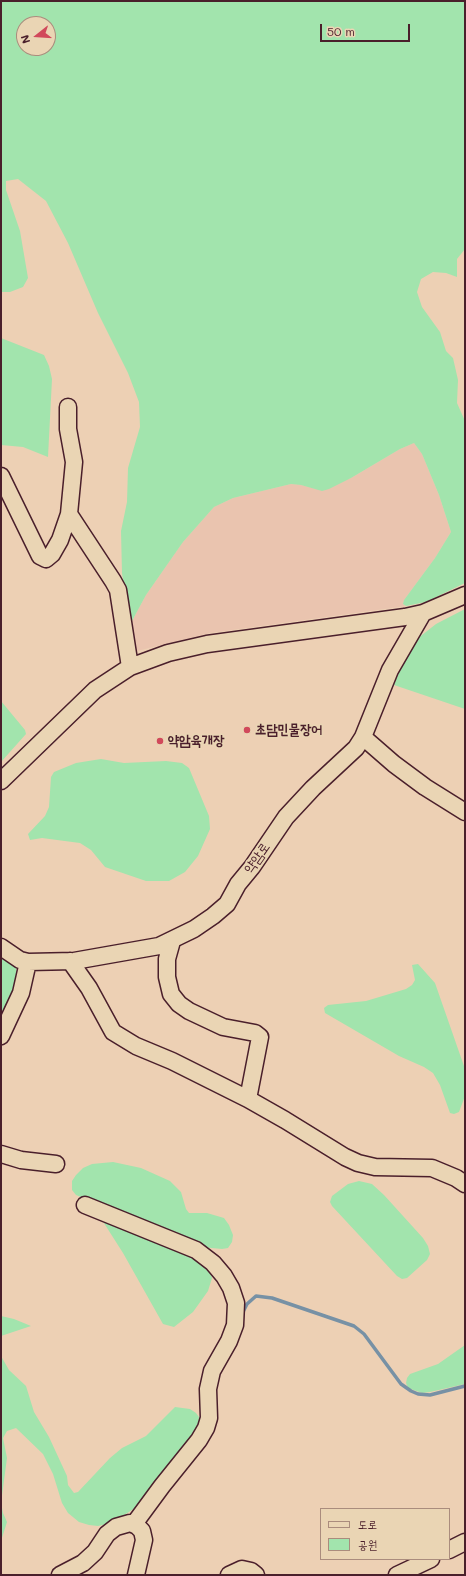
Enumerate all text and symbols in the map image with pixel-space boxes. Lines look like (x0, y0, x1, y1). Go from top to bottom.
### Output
north arrow (16, 16, 56, 56)
scale bar (322, 16, 412, 42)
text: 50 m (327, 23, 355, 39)
text: N (17, 33, 33, 46)
place label: 초담민물장어 (255, 722, 323, 738)
marker: 초담민물장어 (242, 725, 252, 735)
place label: 약암육개장 (168, 733, 224, 749)
marker: 약암육개장 (155, 736, 165, 746)
street label: 약암로 (240, 839, 274, 877)
legend (320, 1508, 450, 1560)
text: 도로 (358, 1516, 377, 1532)
text: 공원 (358, 1536, 377, 1552)

